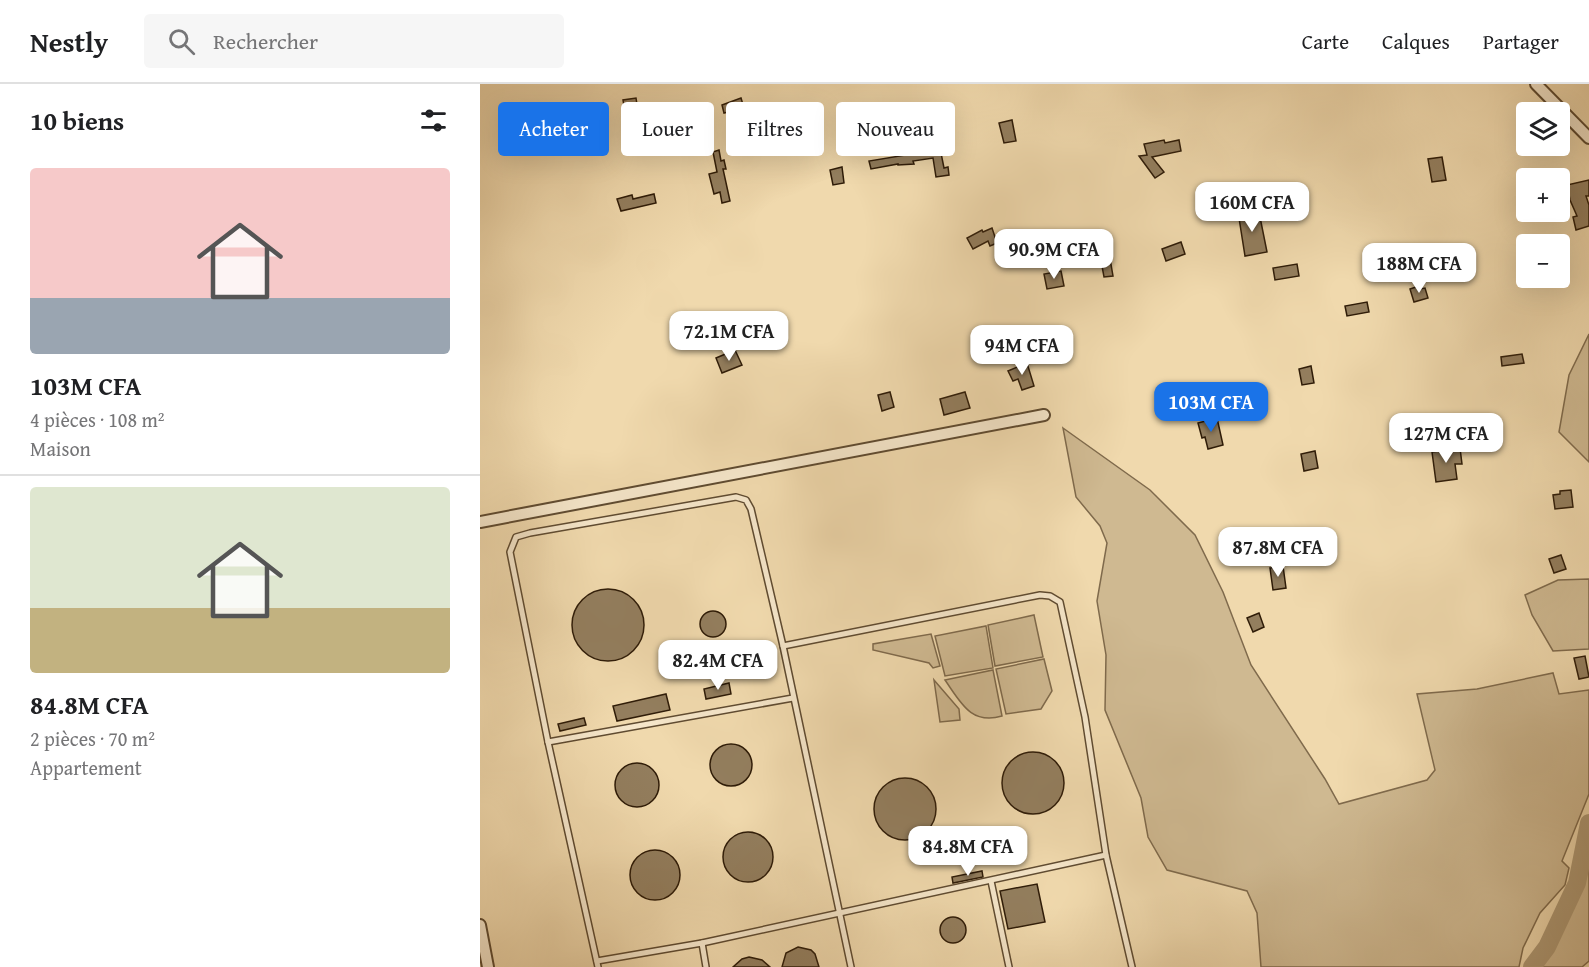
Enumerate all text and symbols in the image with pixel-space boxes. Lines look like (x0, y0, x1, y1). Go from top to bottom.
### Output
search box (144, 14, 564, 68)
text: Nestly (30, 21, 108, 62)
icon: search (165, 25, 198, 58)
text: Rechercher (213, 25, 318, 57)
text: Carte (1302, 26, 1349, 57)
text: Calques (1382, 26, 1450, 57)
text: Partager (1483, 26, 1559, 57)
text: 10 biens (30, 101, 124, 140)
chip: Acheter (498, 102, 609, 156)
chip: Louer (621, 102, 714, 156)
chip: Filtres (726, 102, 824, 156)
chip: Nouveau (836, 102, 955, 156)
map controls (1516, 102, 1570, 288)
button: layers (1516, 102, 1570, 156)
icon: filters (417, 104, 450, 137)
button: + (1516, 168, 1570, 222)
pin: 160M CFA (1190, 182, 1314, 233)
text: 160M CFA (1209, 187, 1295, 216)
icon: home (186, 207, 294, 315)
pin: 90.9M CFA (985, 229, 1123, 280)
text: 90.9M CFA (1008, 234, 1100, 263)
button: − (1516, 234, 1570, 288)
pin: 188M CFA (1357, 243, 1481, 294)
text: 188M CFA (1376, 248, 1462, 277)
pin: 72.1M CFA (660, 311, 798, 362)
text: 72.1M CFA (683, 316, 775, 345)
pin: 94M CFA (967, 325, 1077, 376)
text: 94M CFA (984, 330, 1060, 359)
text: 103M CFA (30, 366, 141, 405)
pin: 103M CFA (1149, 382, 1273, 433)
text: 103M CFA (1168, 387, 1254, 416)
text: 4 pièces · 108 m² (30, 405, 165, 434)
pin: 127M CFA (1384, 413, 1508, 464)
text: 127M CFA (1403, 418, 1489, 447)
text: Maison (30, 434, 91, 463)
icon: home (186, 526, 294, 634)
pin: 87.8M CFA (1209, 527, 1347, 578)
text: 87.8M CFA (1232, 532, 1324, 561)
pin: 82.4M CFA (649, 640, 787, 691)
text: 82.4M CFA (672, 645, 764, 674)
text: 84.8M CFA (30, 685, 149, 724)
text: 2 pièces · 70 m² (30, 724, 155, 753)
text: Appartement (30, 753, 142, 782)
pin: 84.8M CFA (899, 826, 1037, 877)
text: 84.8M CFA (922, 831, 1014, 860)

